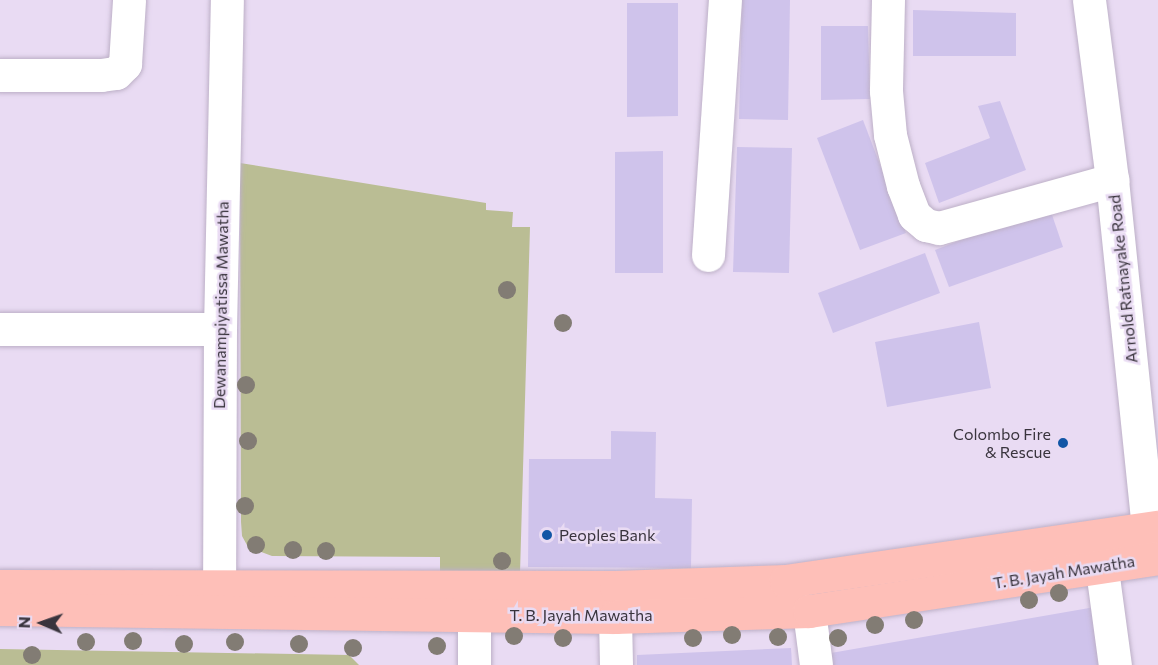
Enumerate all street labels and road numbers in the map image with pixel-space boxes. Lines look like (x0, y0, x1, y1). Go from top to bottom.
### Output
street label: Arnold Ratnayake Road (1105, 194, 1141, 364)
street label: Dewanampiyatissa Mawatha (210, 201, 232, 409)
street label: T. B. Jayah Mawatha (992, 551, 1136, 593)
street label: T. B. Jayah Mawatha (509, 605, 653, 625)

